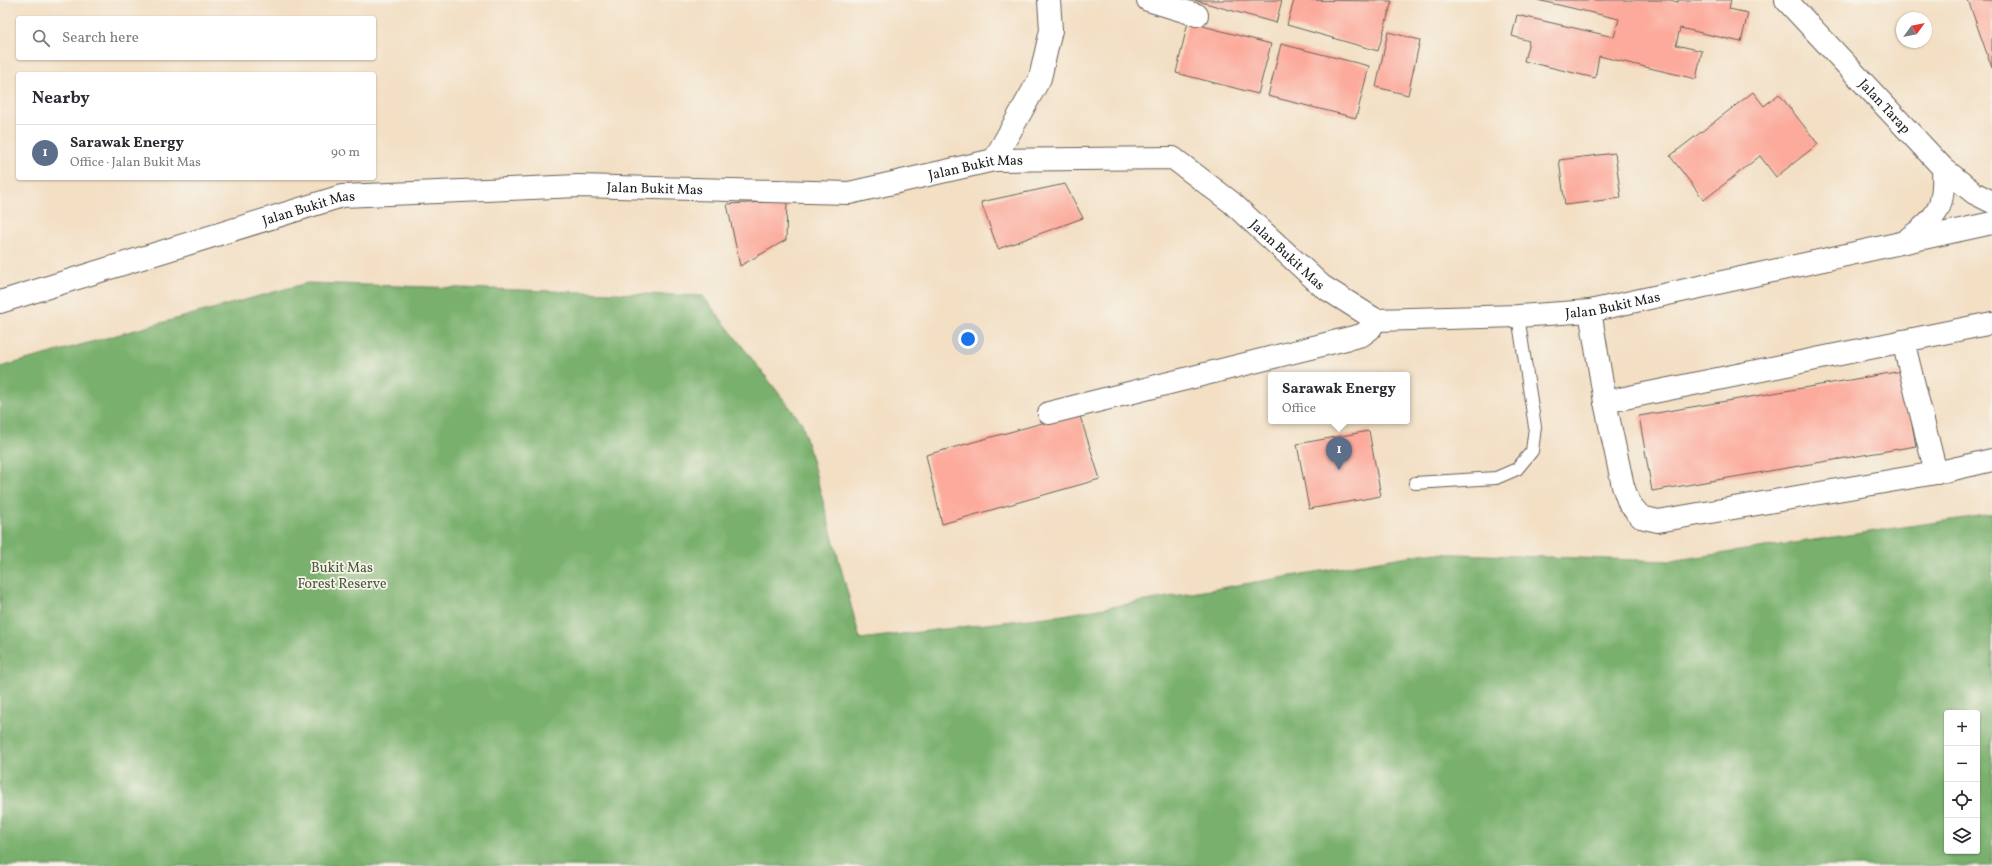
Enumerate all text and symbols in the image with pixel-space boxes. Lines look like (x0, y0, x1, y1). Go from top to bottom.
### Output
north arrow (1896, 12, 1932, 48)
search box (16, 16, 376, 60)
icon: search (30, 27, 52, 49)
text: Search here (62, 28, 139, 49)
street label: Jalan Tarap (1853, 75, 1914, 139)
text: Nearby (32, 87, 90, 110)
text: Sarawak Energy (70, 133, 184, 154)
text: 1 (42, 144, 48, 162)
text: 90 m (331, 144, 360, 162)
street label: Jalan Bukit Mas (927, 152, 1023, 186)
text: Office · Jalan Bukit Mas (70, 154, 201, 172)
street label: Jalan Bukit Mas (606, 179, 703, 200)
street label: Jalan Bukit Mas (260, 187, 356, 231)
street label: Jalan Bukit Mas (1245, 216, 1328, 295)
street label: Jalan Bukit Mas (1565, 288, 1662, 324)
your location (958, 329, 978, 349)
popup (1268, 372, 1410, 424)
text: Sarawak Energy (1282, 379, 1396, 400)
text: Office (1282, 400, 1316, 418)
pin: 1 (1326, 437, 1352, 470)
park label: Bukit Mas Forest Reserve (297, 559, 387, 594)
map controls (1944, 710, 1980, 854)
button: + (1944, 710, 1980, 746)
button: − (1944, 746, 1980, 782)
button: locate (1944, 782, 1980, 818)
button: layers (1944, 818, 1980, 854)

